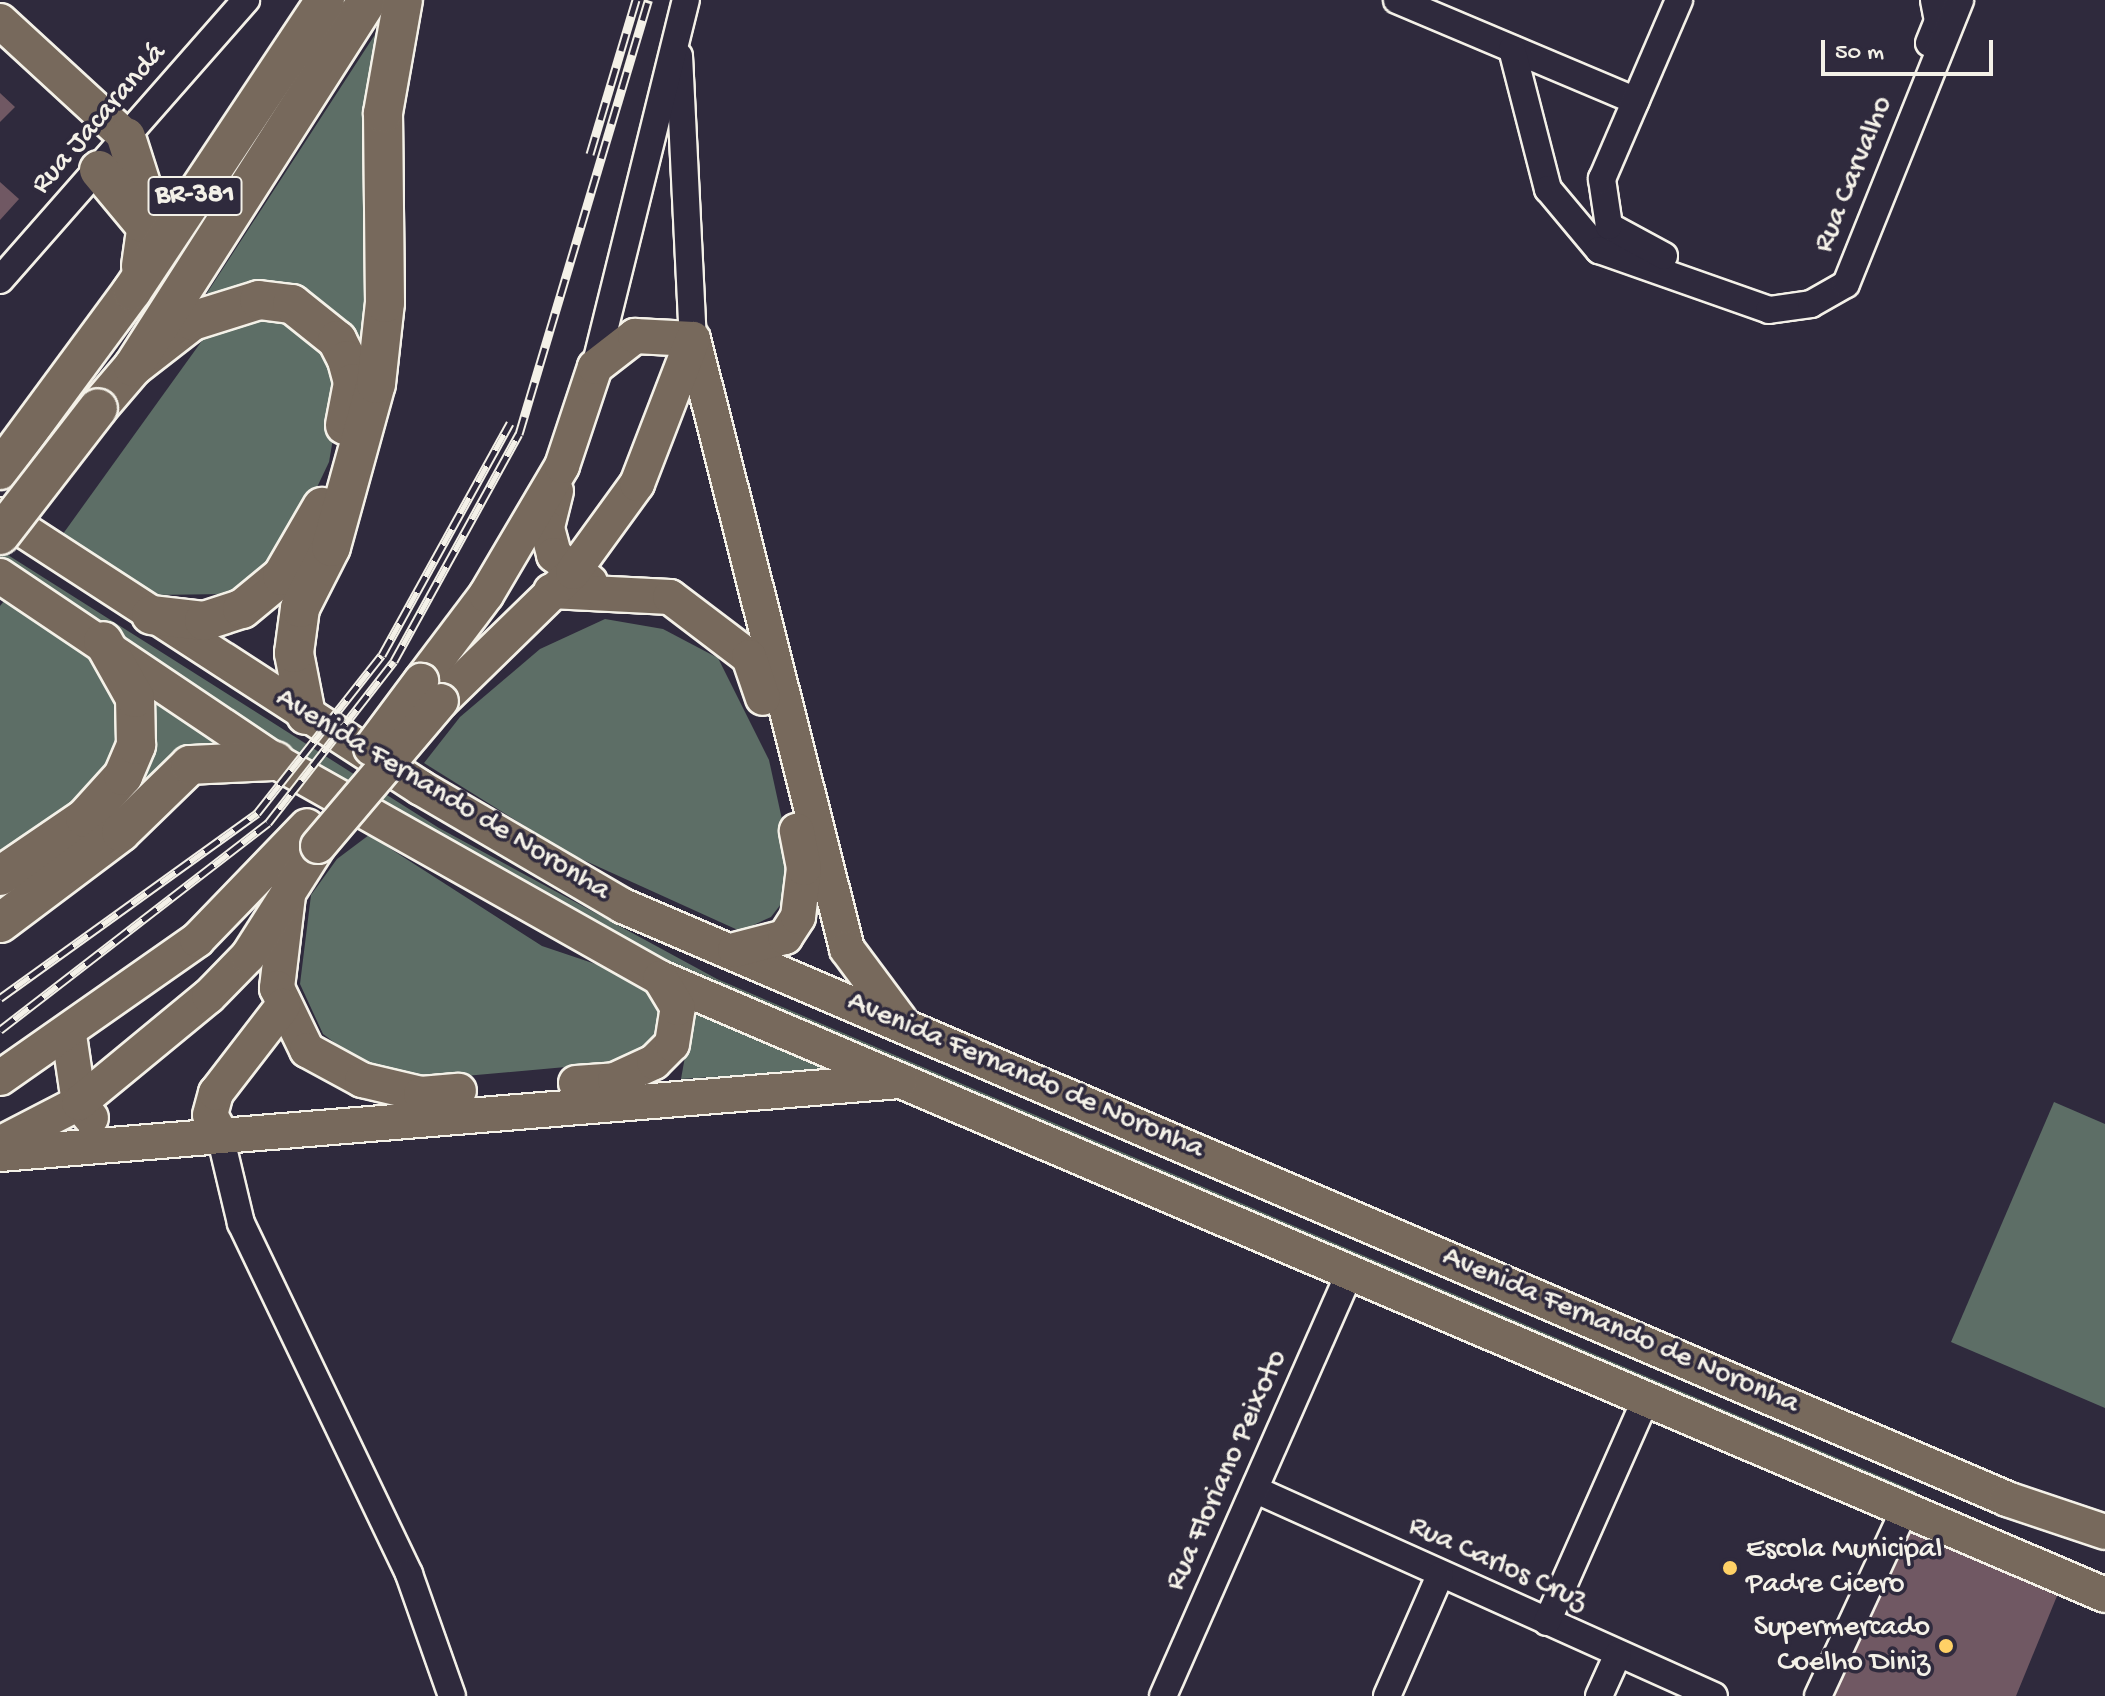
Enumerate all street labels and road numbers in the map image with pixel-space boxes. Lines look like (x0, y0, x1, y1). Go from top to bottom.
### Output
street label: Rua Jacarandá (25, 37, 175, 203)
street label: Rua Carvalho (1807, 92, 1903, 258)
road number: BR-381 (147, 172, 243, 220)
street label: Avenida Fernando de Noronha (268, 682, 616, 910)
street label: Avenida Fernando de Noronha (841, 985, 1209, 1169)
street label: Avenida Fernando de Noronha (1436, 1240, 1804, 1424)
street label: Rua Floriano Peixoto (1159, 1345, 1297, 1597)
street label: Rua Carlos Cruz (1402, 1510, 1592, 1620)

